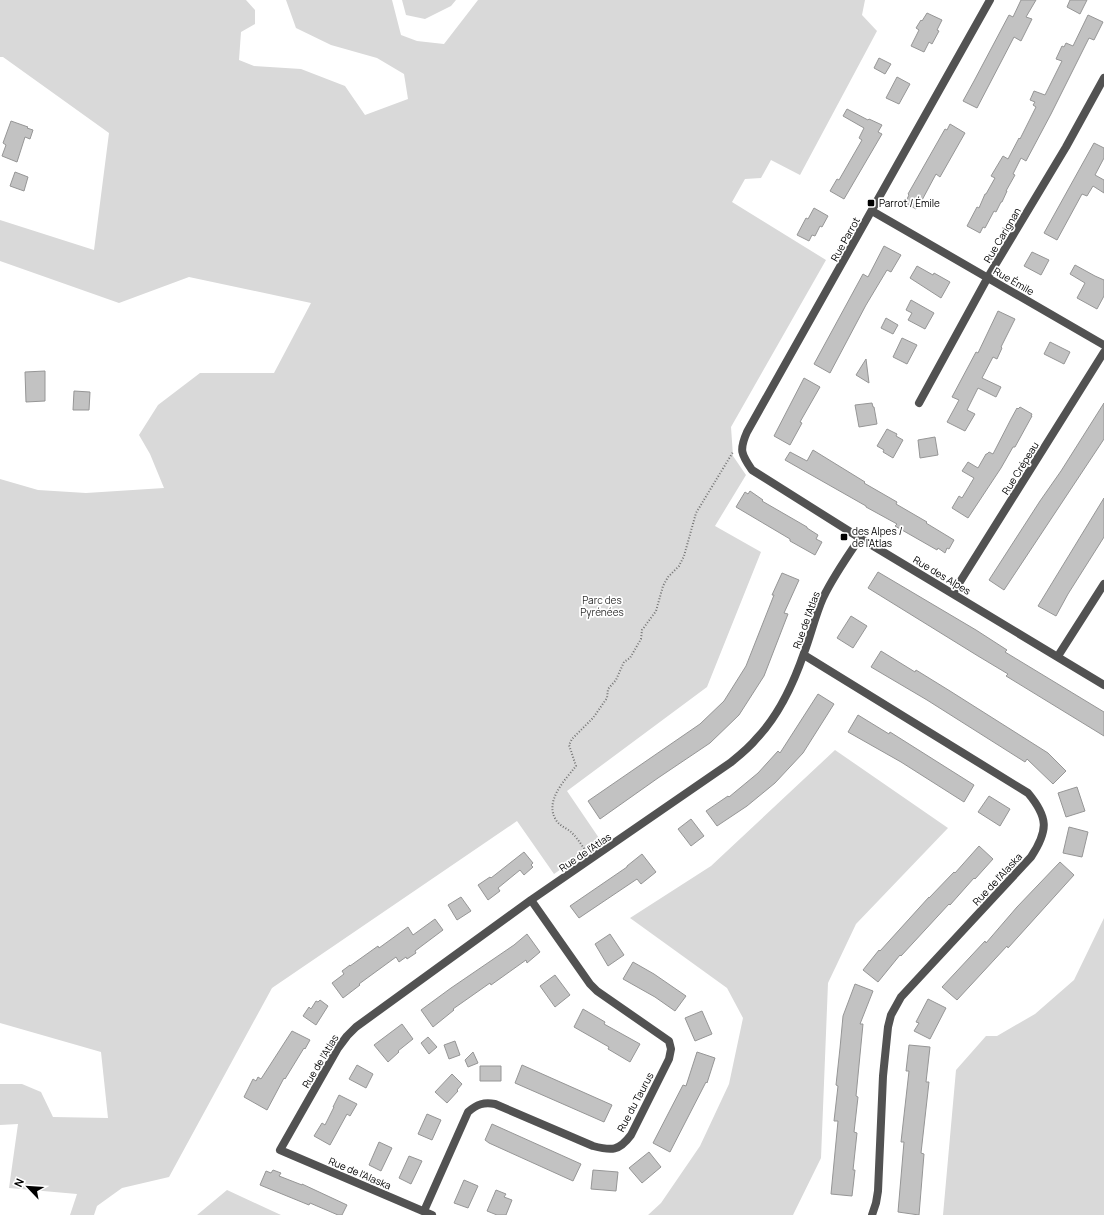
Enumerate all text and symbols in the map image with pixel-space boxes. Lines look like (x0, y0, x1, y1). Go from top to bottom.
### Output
place label: Parrot / Émile (879, 196, 940, 210)
marker: Parrot / Émile (866, 198, 876, 208)
street label: Rue Carignan (980, 205, 1024, 265)
street label: Rue Parrot (827, 214, 863, 264)
street label: Rue Émile (991, 264, 1037, 298)
street label: Rue Crépeau (998, 439, 1042, 497)
place label: des Alpes / de l'Atlas (852, 524, 903, 550)
marker: des Alpes / de l'Atlas (839, 532, 849, 542)
street label: Rue des Alpes (911, 552, 973, 598)
street label: Rue de l'Atlas (789, 589, 823, 651)
park label: Parc des Pyrénées (580, 593, 624, 619)
street label: Rue de l'Atlas (556, 829, 614, 875)
street label: Rue de l'Alaska (969, 850, 1025, 908)
street label: Rue de l'Atlas (299, 1032, 341, 1090)
street label: Rue du Taurus (613, 1070, 657, 1134)
street label: Rue de l'Alaska (327, 1154, 393, 1192)
north arrow (8, 1167, 48, 1207)
text: N (10, 1176, 27, 1189)

